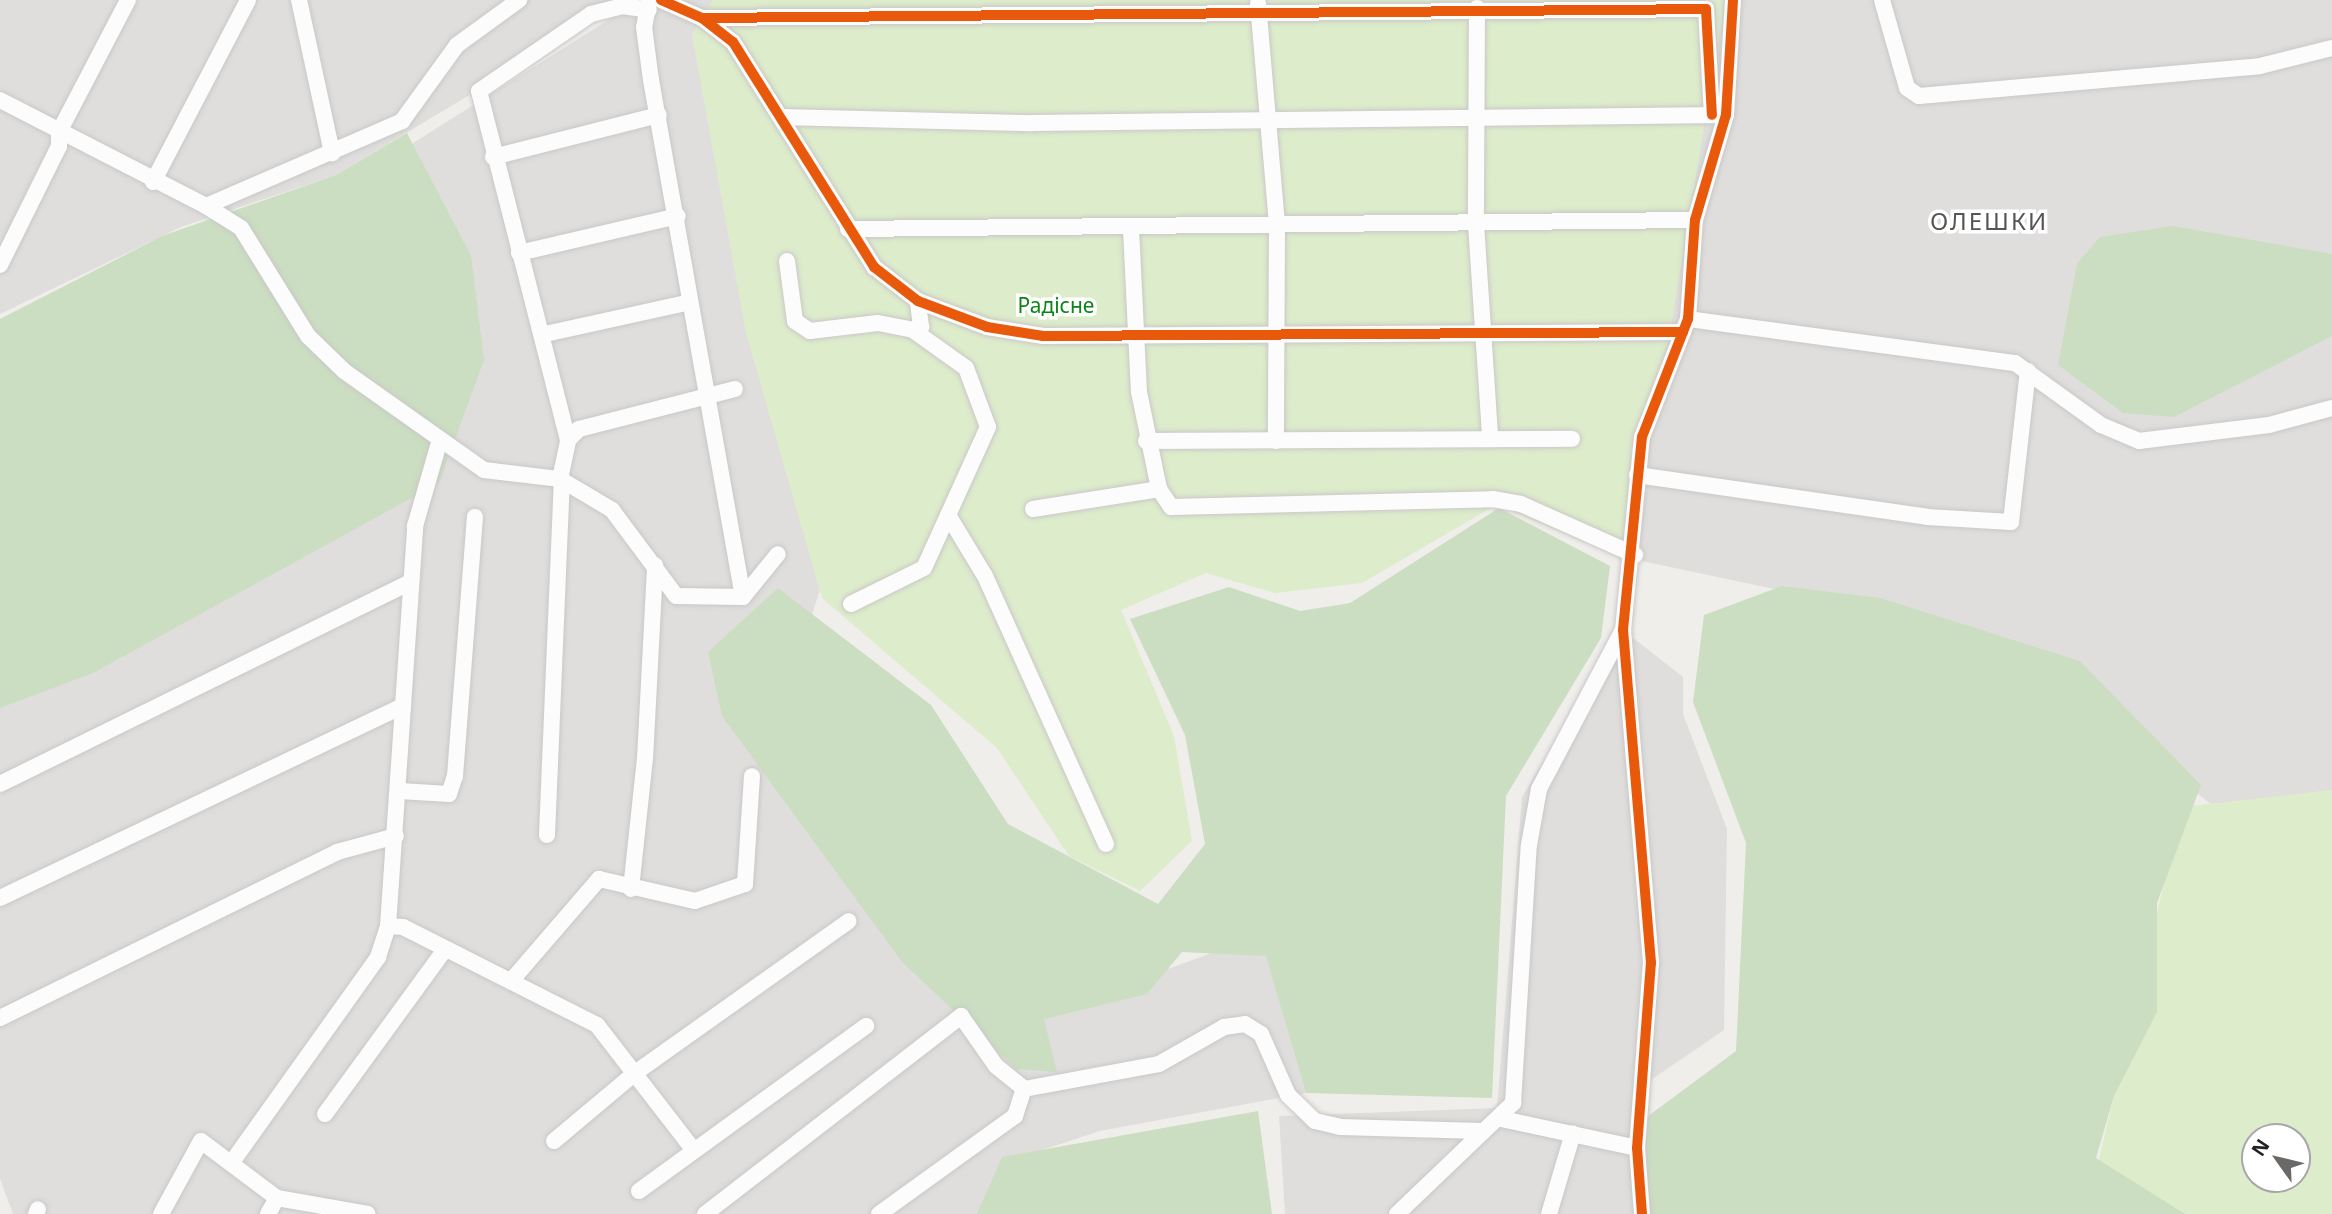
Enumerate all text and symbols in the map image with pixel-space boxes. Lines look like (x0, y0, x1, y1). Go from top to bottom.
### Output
district label: ОЛЕШКИ (1931, 207, 2047, 235)
park label: Радісне (1018, 292, 1094, 318)
north arrow (2241, 1123, 2311, 1193)
text: N (2245, 1134, 2275, 1161)

